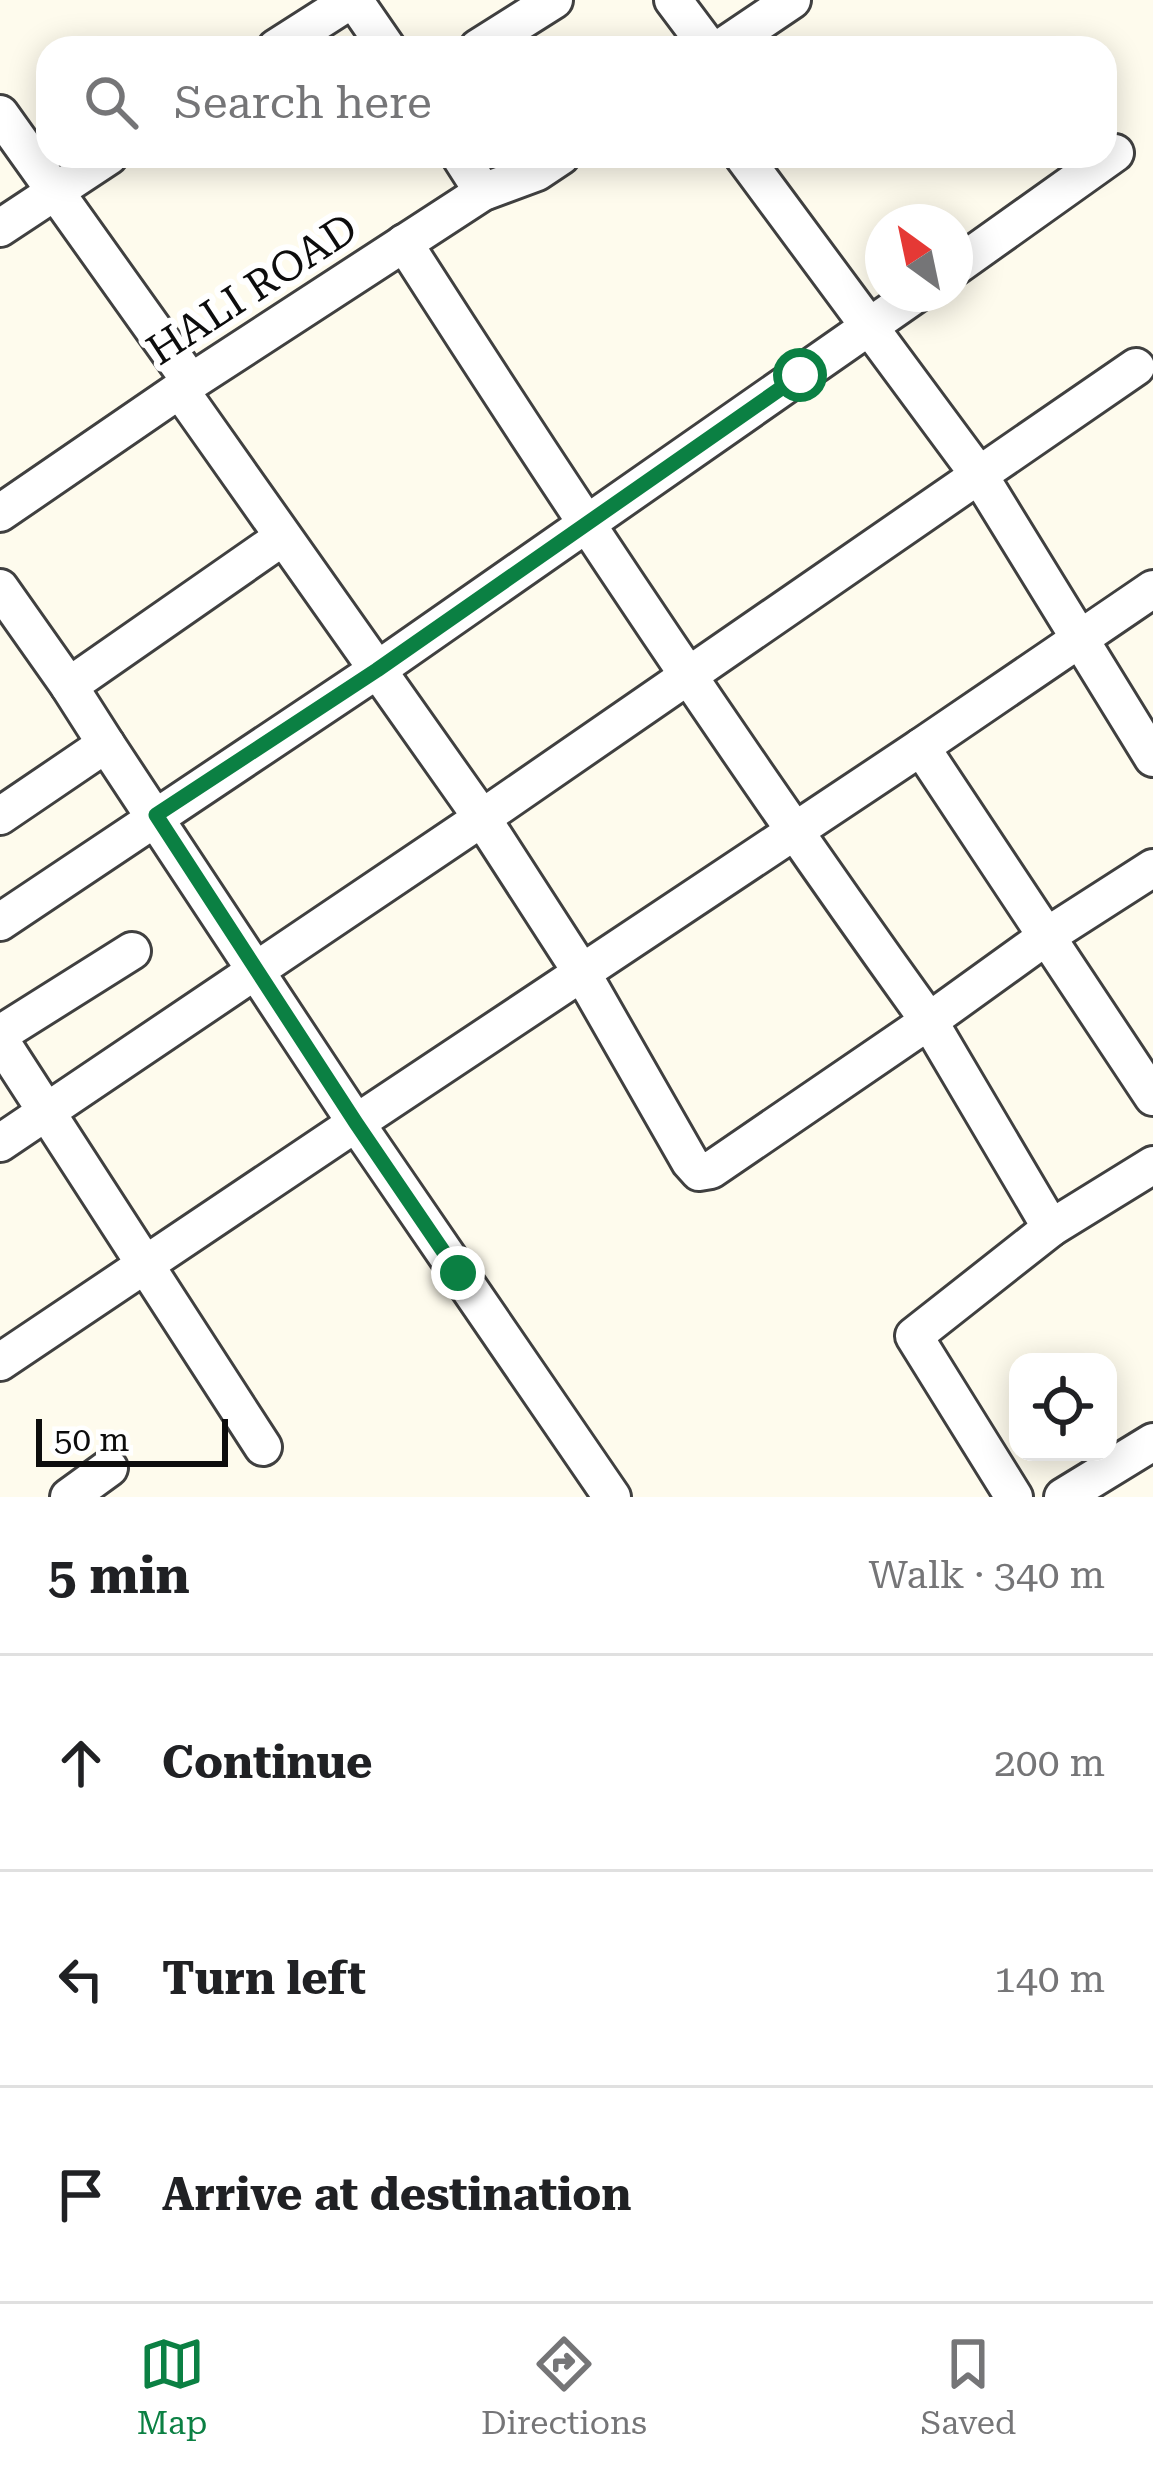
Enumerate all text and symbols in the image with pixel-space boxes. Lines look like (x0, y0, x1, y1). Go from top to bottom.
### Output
search box (36, 36, 1117, 168)
icon: search (78, 69, 144, 135)
text: Search here (174, 76, 432, 129)
street label: HALI ROAD (138, 203, 366, 375)
north arrow (865, 204, 973, 312)
route start (773, 348, 827, 402)
route end (431, 1246, 485, 1300)
map controls (1009, 1353, 1117, 1461)
button: locate (1009, 1353, 1117, 1461)
scale bar (36, 1413, 228, 1466)
text: 50 m (54, 1420, 129, 1459)
text: 5 min (48, 1546, 190, 1605)
text: Walk · 340 m (869, 1552, 1105, 1598)
icon: ahead (48, 1730, 114, 1796)
text: Continue (162, 1736, 373, 1789)
text: 200 m (994, 1740, 1105, 1786)
icon: left (48, 1946, 114, 2012)
text: Turn left (162, 1952, 366, 2005)
text: 140 m (994, 1956, 1105, 2002)
icon: arrive (48, 2162, 114, 2228)
text: Arrive at destination (162, 2168, 631, 2221)
tab: Map (137, 2331, 207, 2442)
tab: Directions (481, 2331, 647, 2442)
tab: Saved (921, 2331, 1016, 2442)

